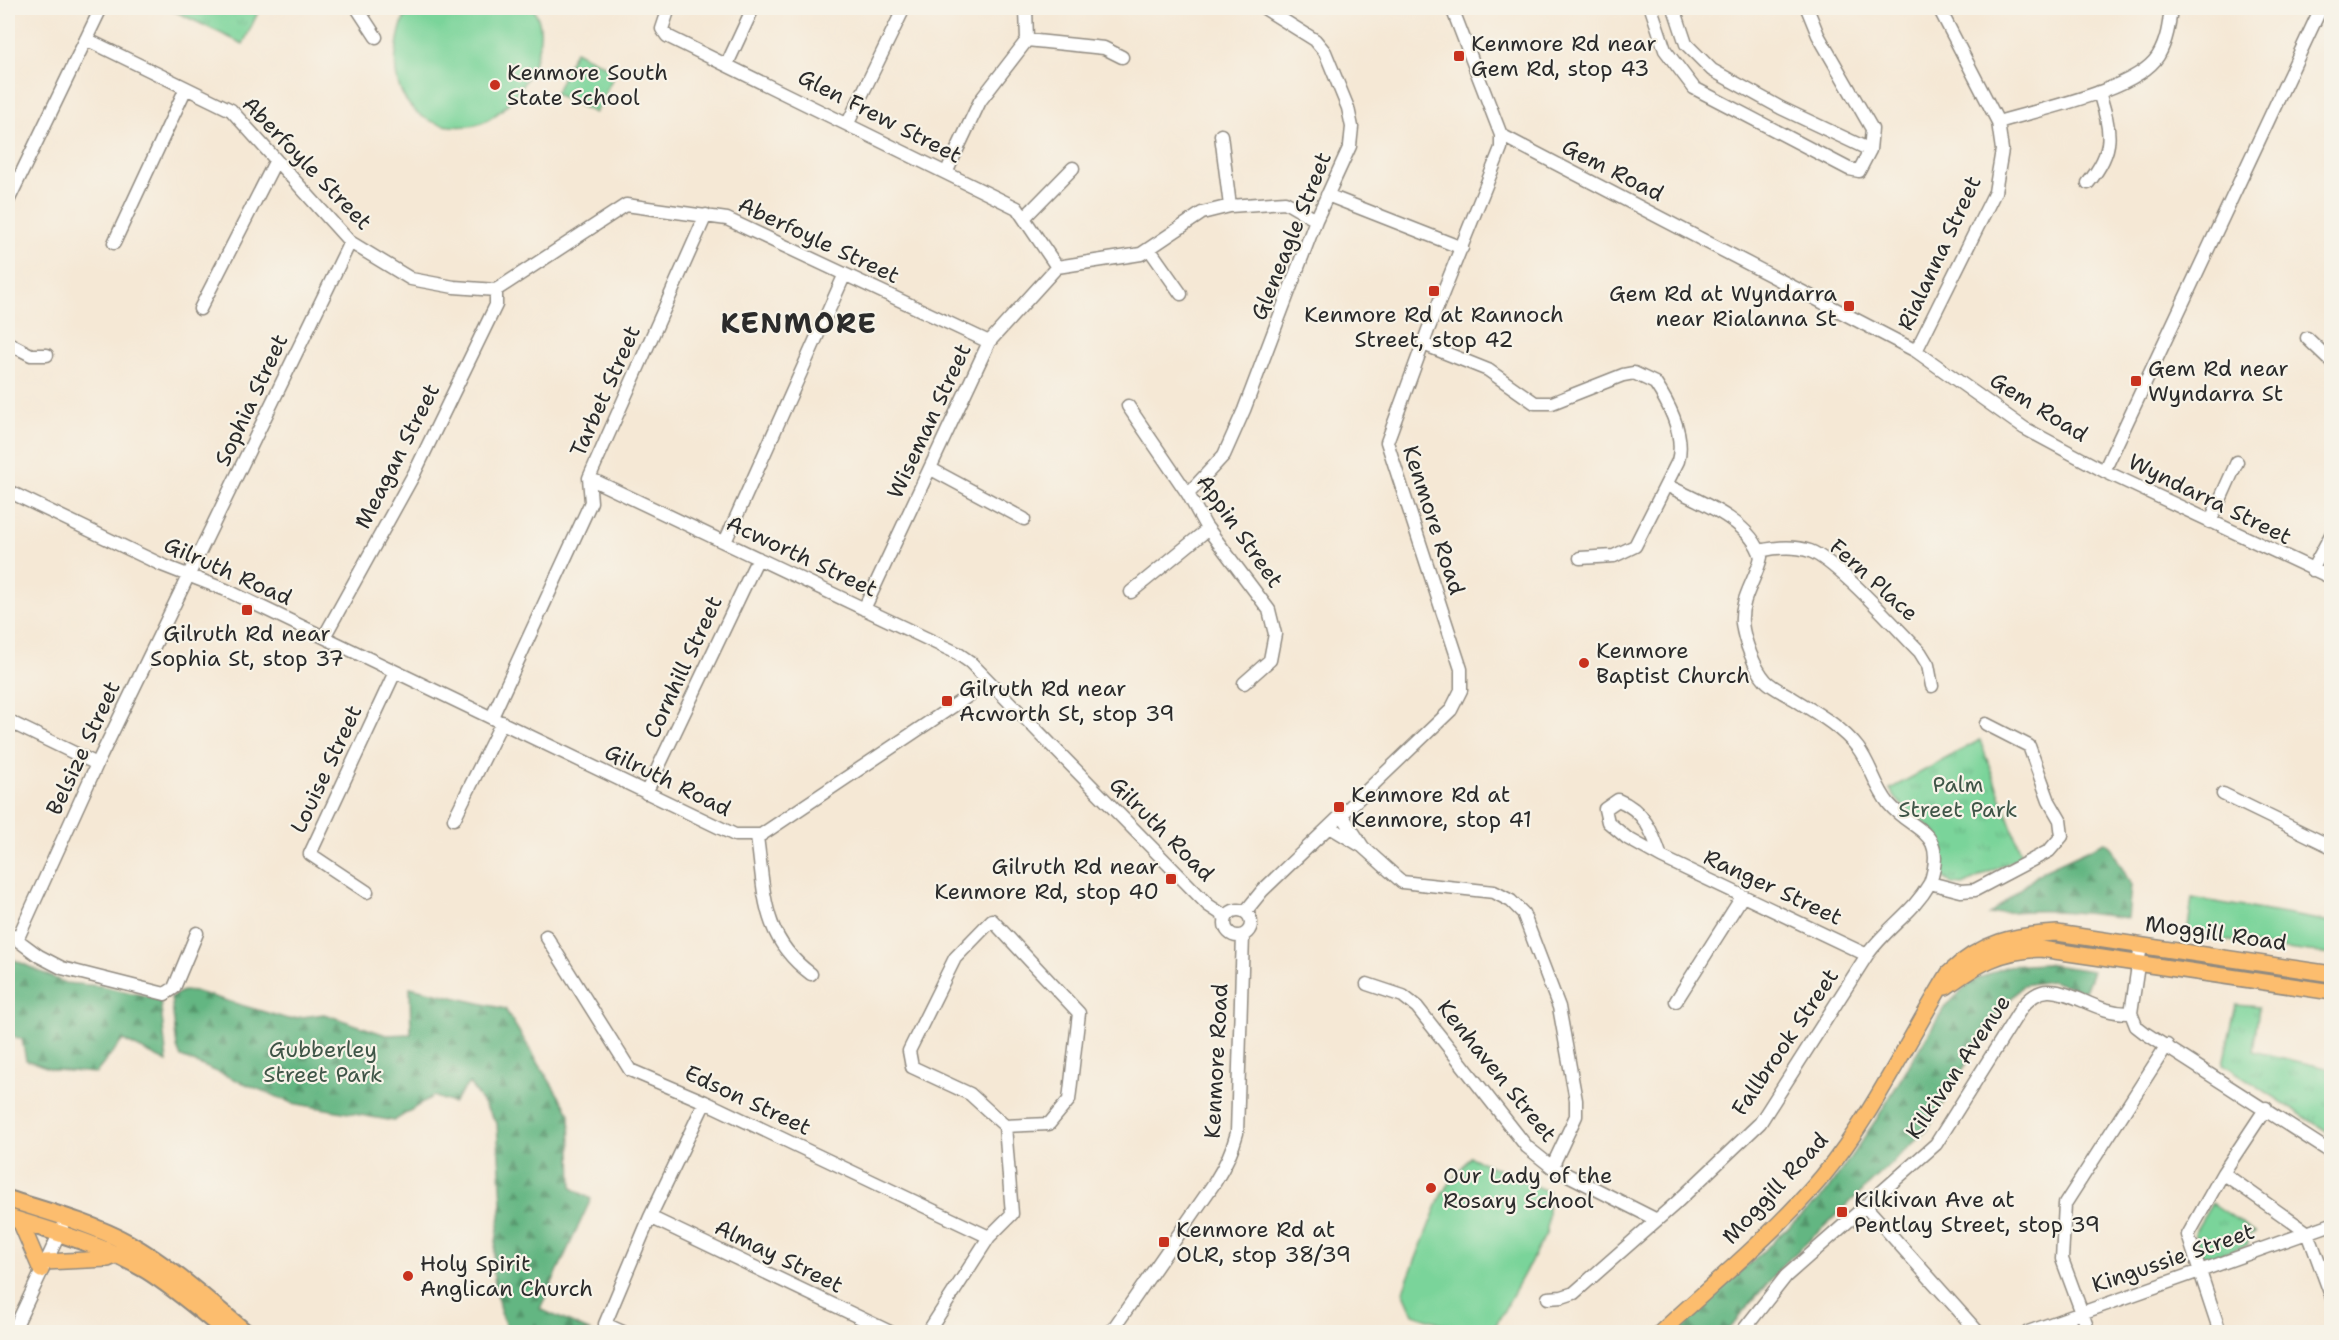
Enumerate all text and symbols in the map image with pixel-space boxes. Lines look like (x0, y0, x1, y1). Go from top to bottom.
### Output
place label: Kenmore Rd near Gem Rd, stop 43 (1471, 29, 1657, 83)
marker: Kenmore Rd near Gem Rd, stop 43 (1452, 49, 1466, 63)
place label: Kenmore South State School (507, 58, 668, 112)
street label: Glen Frew Street (793, 62, 967, 170)
marker: Kenmore South State School (488, 78, 502, 92)
street label: Aberfoyle Street (236, 90, 378, 236)
street label: Gem Road (1557, 132, 1669, 208)
street label: Gleneagle Street (1244, 148, 1338, 324)
street label: Rialanna Street (1890, 171, 1988, 335)
street label: Aberfoyle Street (734, 190, 904, 290)
place label: Gem Rd at Wyndarra near Rialanna St (1609, 279, 1837, 333)
marker: Kenmore Rd at Rannoch Street, stop 42 (1427, 284, 1441, 298)
marker: Gem Rd at Wyndarra near Rialanna St (1842, 299, 1856, 313)
place label: Kenmore Rd at Rannoch Street, stop 42 (1304, 300, 1564, 354)
district label: KENMORE (721, 304, 877, 342)
street label: Tarbet Street (563, 321, 647, 461)
street label: Sophia Street (208, 329, 294, 471)
street label: Wiseman Street (880, 339, 978, 503)
place label: Gem Rd near Wyndarra St (2148, 354, 2289, 408)
street label: Gem Road (1984, 365, 2094, 449)
marker: Gem Rd near Wyndarra St (2129, 374, 2143, 388)
street label: Meagan Street (348, 378, 446, 534)
street label: Kenmore Road (1396, 442, 1472, 598)
street label: Wyndarra Street (2123, 447, 2297, 551)
street label: Appin Street (1190, 469, 1290, 593)
street label: Acworth Street (722, 508, 882, 604)
street label: Gilruth Road (159, 530, 297, 612)
street label: Fern Place (1823, 532, 1925, 628)
street label: Cornhill Street (637, 591, 729, 743)
marker: Gilruth Rd near Sophia St, stop 37 (240, 603, 254, 617)
place label: Gilruth Rd near Sophia St, stop 37 (150, 619, 344, 673)
place label: Kenmore Baptist Church (1596, 636, 1750, 690)
marker: Kenmore Baptist Church (1577, 656, 1591, 670)
place label: Gilruth Rd near Acworth St, stop 39 (959, 674, 1175, 728)
street label: Belsize Street (39, 676, 127, 820)
marker: Gilruth Rd near Acworth St, stop 39 (940, 694, 954, 708)
street label: Louise Street (284, 700, 368, 838)
street label: Gilruth Road (600, 737, 736, 823)
street label: Gilruth Road (1103, 770, 1221, 888)
park label: Palm Street Park (1898, 770, 2018, 824)
place label: Kenmore Rd at Kenmore, stop 41 (1351, 780, 1532, 834)
marker: Kenmore Rd at Kenmore, stop 41 (1332, 800, 1346, 814)
street label: Ranger Street (1699, 842, 1847, 932)
place label: Gilruth Rd near Kenmore Rd, stop 40 (934, 852, 1159, 906)
marker: Gilruth Rd near Kenmore Rd, stop 40 (1164, 872, 1178, 886)
street label: Moggill Road (2143, 909, 2289, 957)
street label: Fallbrook Street (1725, 963, 1845, 1121)
street label: Kenmore Road (1197, 983, 1235, 1139)
street label: Kilkivan Avenue (1899, 989, 2017, 1145)
street label: Kenhaven Street (1431, 994, 1563, 1148)
park label: Gubberley Street Park (263, 1035, 383, 1089)
street label: Edson Street (680, 1058, 816, 1142)
street label: Moggill Road (1716, 1126, 1834, 1250)
place label: Our Lady of the Rosary School (1443, 1161, 1612, 1215)
marker: Our Lady of the Rosary School (1424, 1181, 1438, 1195)
place label: Kilkivan Ave at Pentlay Street, stop 39 (1854, 1185, 2100, 1239)
marker: Kilkivan Ave at Pentlay Street, stop 39 (1835, 1205, 1849, 1219)
street label: Almay Street (710, 1212, 848, 1300)
place label: Kenmore Rd at OLR, stop 38/39 (1176, 1215, 1351, 1269)
street label: Kingussie Street (2088, 1217, 2258, 1299)
marker: Kenmore Rd at OLR, stop 38/39 (1157, 1235, 1171, 1249)
place label: Holy Spirit Anglican Church (420, 1249, 593, 1303)
marker: Holy Spirit Anglican Church (401, 1269, 415, 1283)

